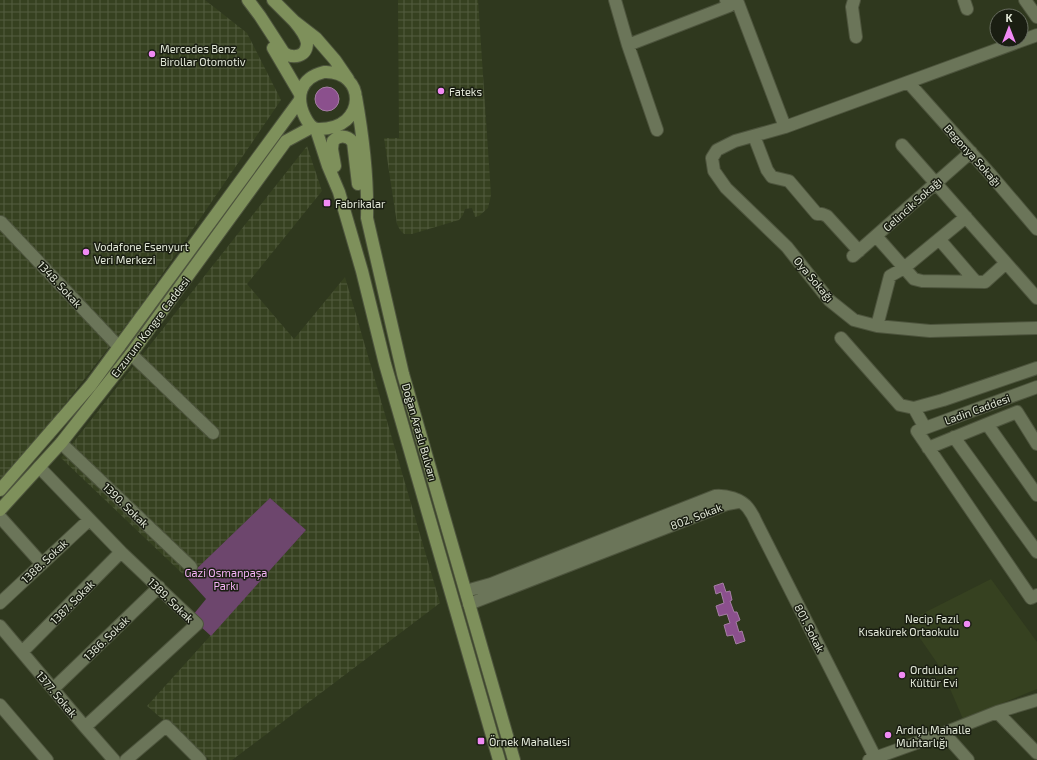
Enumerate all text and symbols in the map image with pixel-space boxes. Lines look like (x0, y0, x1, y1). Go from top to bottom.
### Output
north arrow (989, 8, 1029, 48)
text: K (1006, 11, 1013, 24)
place label: Mercedes Benz Birollar Otomotiv (160, 42, 246, 68)
marker: Mercedes Benz Birollar Otomotiv (147, 49, 157, 59)
place label: Fateks (449, 85, 482, 98)
marker: Fateks (436, 86, 446, 96)
street label: Begonya Sokağı (942, 121, 1004, 189)
street label: Gelincik Sokağı (880, 174, 944, 234)
place label: Fabrikalar (335, 197, 386, 210)
marker: Fabrikalar (322, 198, 332, 208)
place label: Vodafone Esenyurt Veri Merkezi (94, 240, 189, 266)
marker: Vodafone Esenyurt Veri Merkezi (81, 247, 91, 257)
street label: Oya Sokağı (791, 254, 837, 304)
street label: 1348. Sokak (35, 258, 85, 310)
street label: Erzurum Kongre Caddesi (108, 274, 192, 380)
street label: Doğan Araslı Bulvarı (400, 382, 440, 482)
street label: Ladin Caddesi (942, 391, 1012, 427)
street label: 1390. Sokak (101, 480, 152, 530)
street label: 802. Sokak (668, 500, 724, 532)
street label: 1388. Sokak (18, 536, 70, 586)
park label: Gazi Osmanpaşa Parkı (185, 566, 267, 592)
street label: 1389. Sokak (146, 575, 197, 625)
street label: 1387. Sokak (47, 577, 97, 627)
street label: 801. Sokak (792, 602, 828, 655)
place label: Necip Fazıl Kısakürek Ortaokulu (859, 612, 960, 638)
street label: 1386. Sokak (81, 613, 132, 663)
marker: Necip Fazıl Kısakürek Ortaokulu (962, 619, 972, 629)
place label: Ordulular Kültür Evi (910, 663, 958, 689)
street label: 1377. Sokak (34, 668, 80, 720)
marker: Ordulular Kültür Evi (897, 670, 907, 680)
place label: Ardıçlı Mahalle Muhtarlığı (896, 723, 971, 749)
marker: Ardıçlı Mahalle Muhtarlığı (883, 730, 893, 740)
place label: Örnek Mahallesi (489, 734, 570, 748)
marker: Örnek Mahallesi (476, 736, 486, 746)

